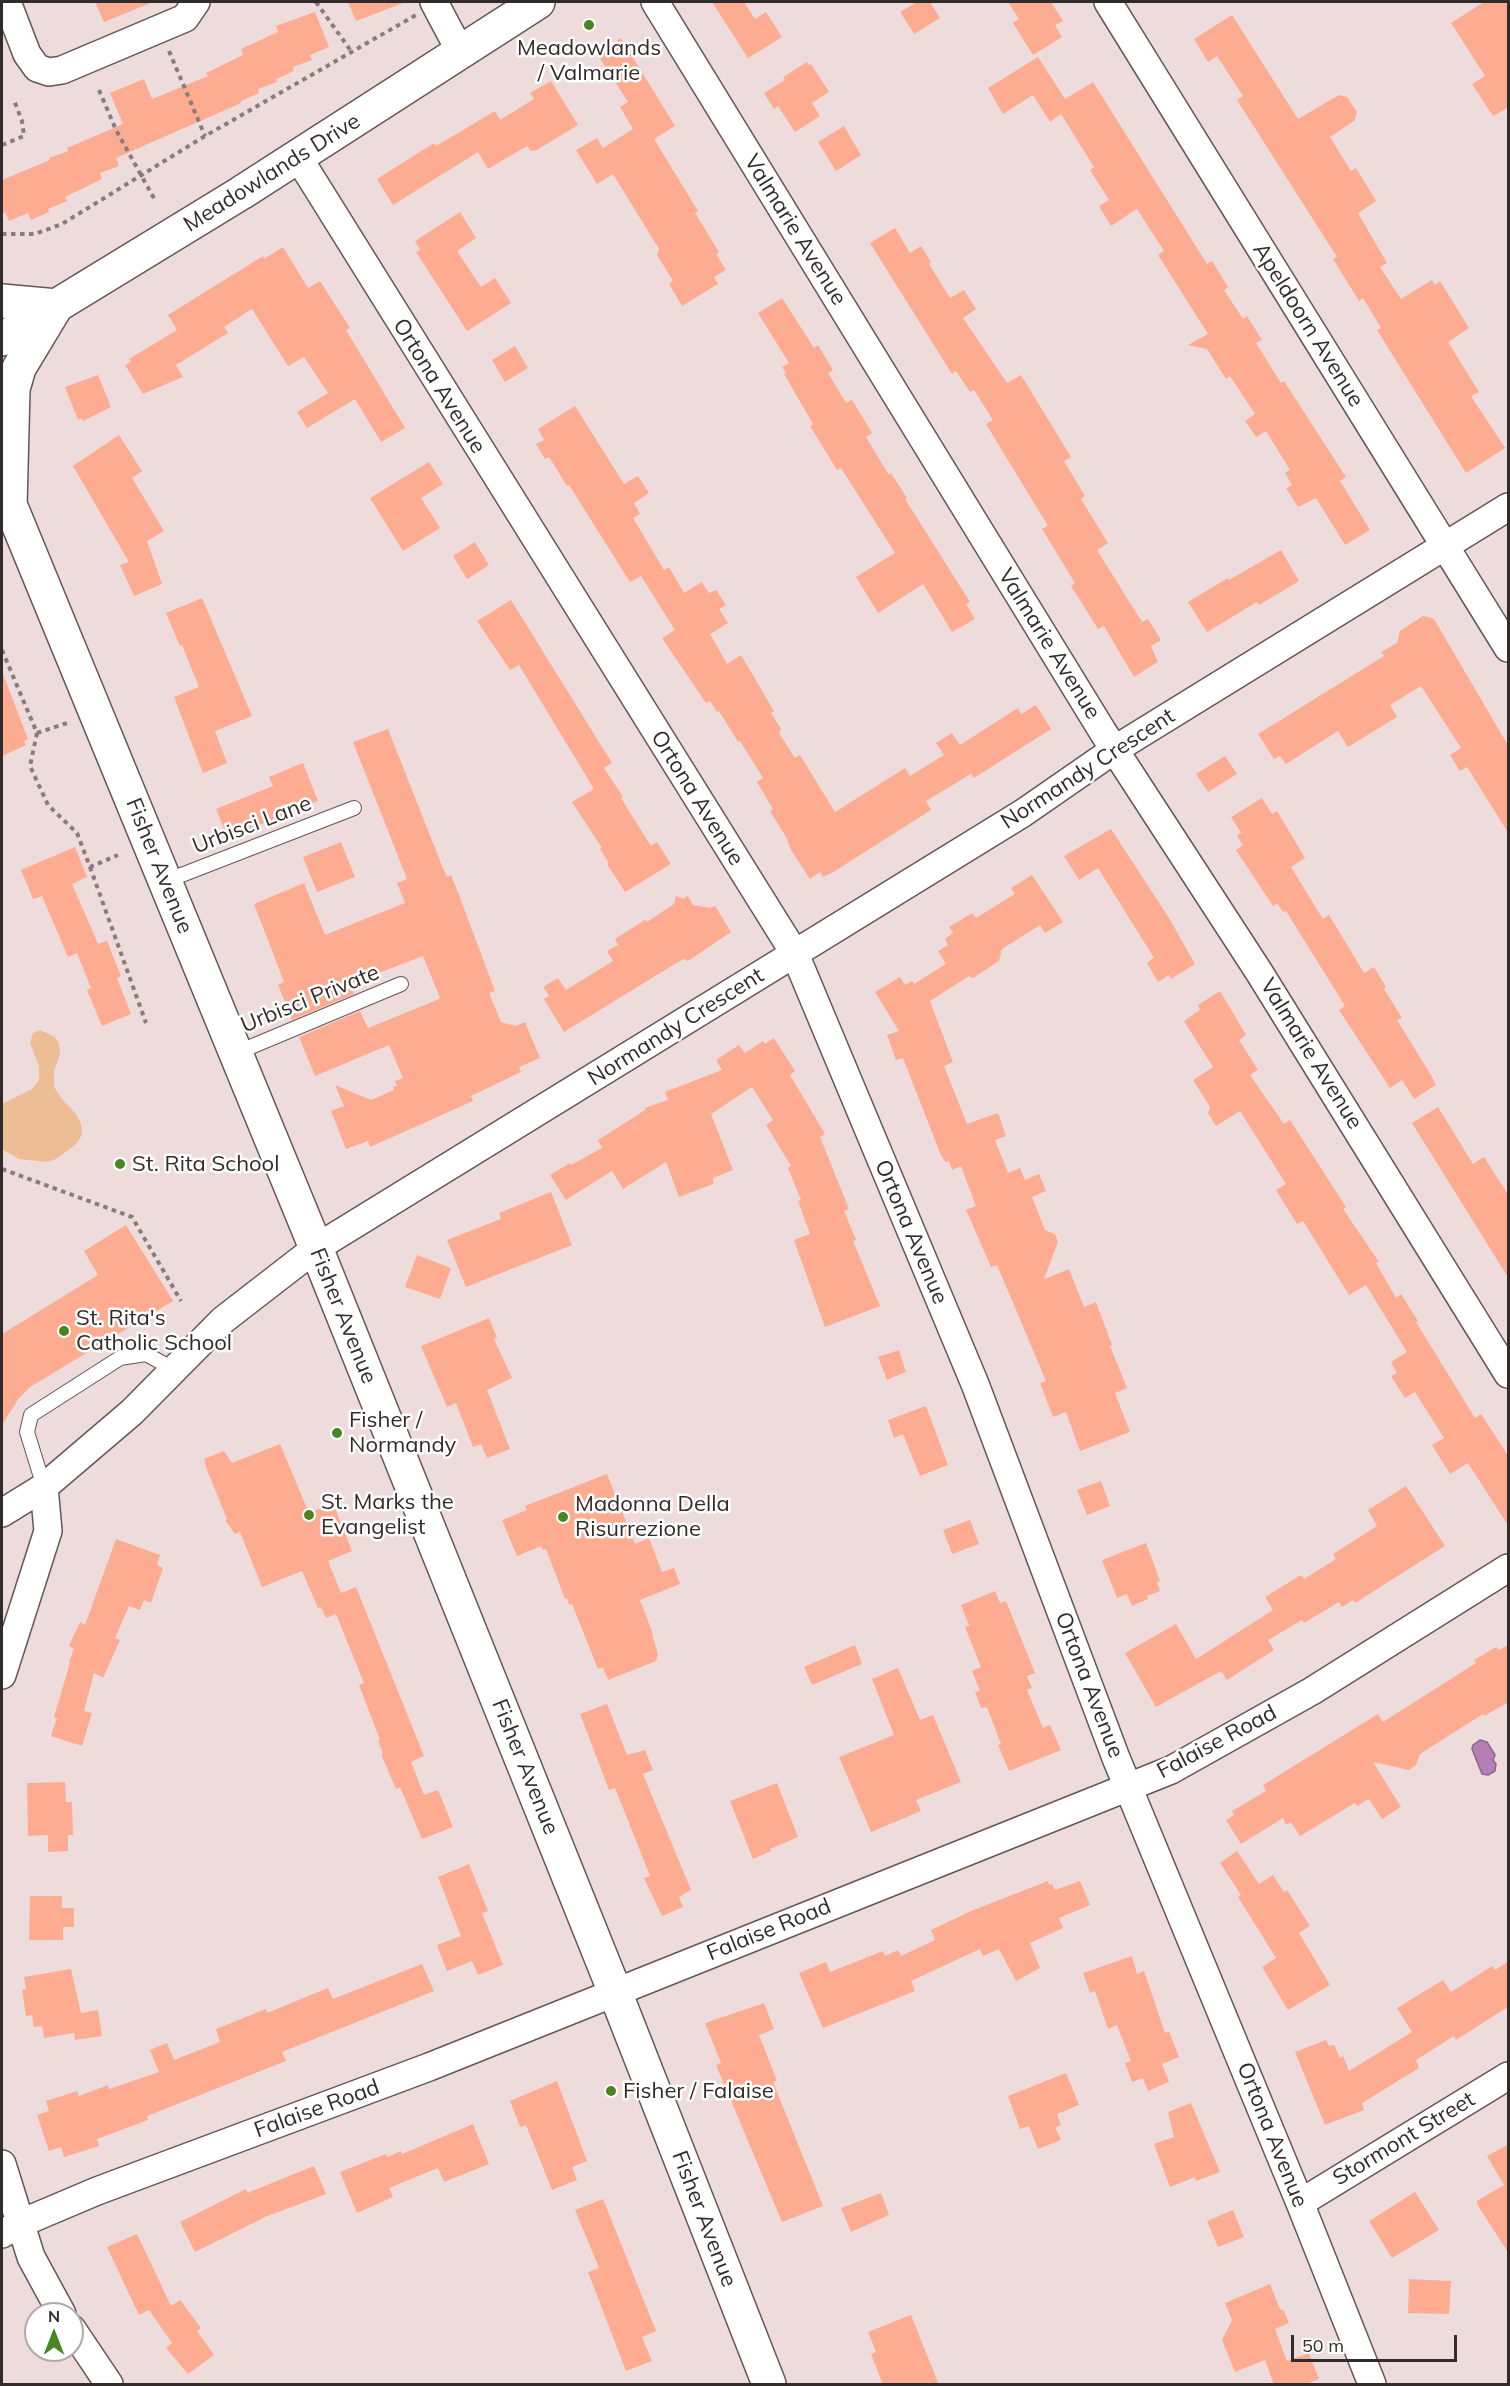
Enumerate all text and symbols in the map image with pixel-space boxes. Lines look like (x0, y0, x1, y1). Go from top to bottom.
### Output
marker: Meadowlands / Valmarie (582, 18, 596, 32)
place label: Meadowlands / Valmarie (517, 35, 661, 86)
street label: Meadowlands Drive (179, 108, 365, 238)
street label: Valmarie Avenue (738, 150, 852, 310)
street label: Apeldoorn Avenue (1247, 238, 1369, 412)
street label: Ortona Avenue (387, 314, 491, 458)
street label: Valmarie Avenue (992, 564, 1106, 724)
street label: Normandy Crescent (996, 703, 1180, 835)
street label: Ortona Avenue (645, 726, 749, 870)
street label: Urbisci Lane (189, 790, 315, 860)
street label: Fisher Avenue (120, 794, 198, 938)
street label: Urbisci Private (237, 959, 383, 1039)
street label: Normandy Crescent (583, 962, 769, 1092)
street label: Valmarie Avenue (1254, 974, 1368, 1134)
place label: St. Rita School (132, 1151, 279, 1177)
street label: Ortona Avenue (869, 1156, 953, 1308)
marker: St. Rita School (113, 1157, 127, 1171)
street label: Fisher Avenue (304, 1244, 382, 1388)
place label: St. Rita's Catholic School (76, 1305, 232, 1356)
marker: St. Rita's Catholic School (57, 1324, 71, 1338)
place label: Fisher / Normandy (349, 1407, 456, 1458)
marker: Fisher / Normandy (330, 1426, 344, 1440)
place label: St. Marks the Evangelist (321, 1489, 454, 1540)
place label: Madonna Della Risurrezione (575, 1491, 730, 1542)
marker: St. Marks the Evangelist (302, 1508, 316, 1522)
marker: Madonna Della Risurrezione (556, 1510, 570, 1524)
street label: Ortona Avenue (1049, 1608, 1129, 1762)
street label: Fisher Avenue (486, 1695, 564, 1839)
street label: Falaise Road (1153, 1700, 1281, 1784)
street label: Falaise Road (703, 1893, 835, 1967)
street label: Ortona Avenue (1231, 2059, 1313, 2211)
street label: Falaise Road (251, 2074, 383, 2144)
place label: Fisher / Falaise (623, 2078, 774, 2104)
marker: Fisher / Falaise (604, 2084, 618, 2098)
street label: Stormont Street (1328, 2086, 1480, 2192)
street label: Fisher Avenue (666, 2147, 742, 2291)
north arrow (24, 2302, 84, 2362)
text: N (48, 2306, 60, 2326)
scale bar (1294, 2323, 1460, 2361)
text: 50 m (1302, 2334, 1344, 2357)

